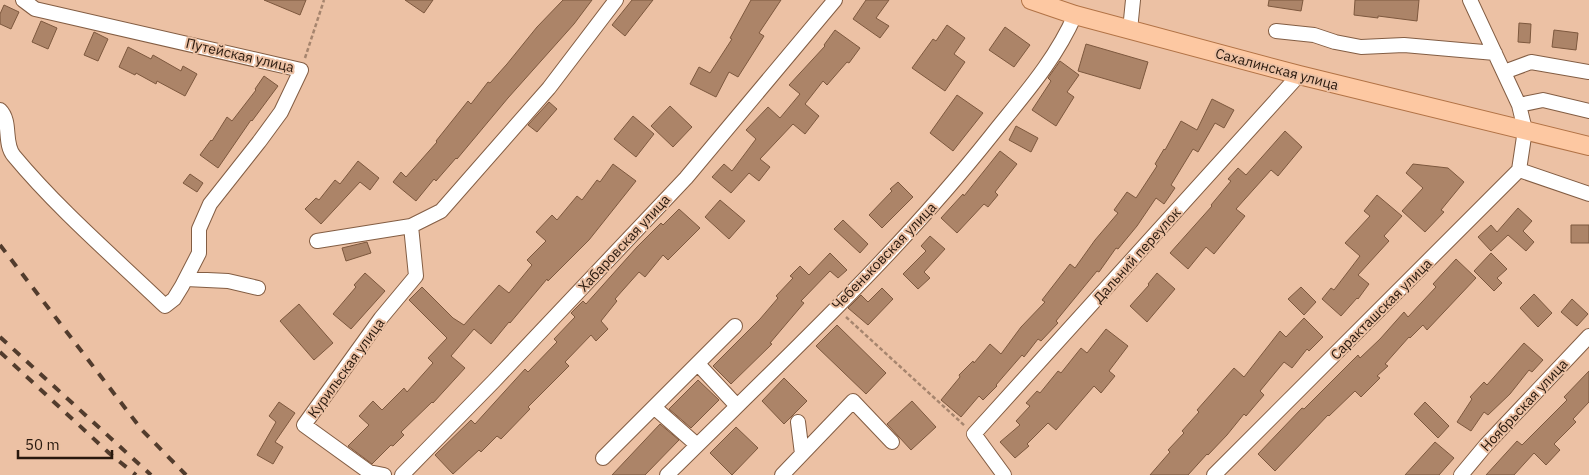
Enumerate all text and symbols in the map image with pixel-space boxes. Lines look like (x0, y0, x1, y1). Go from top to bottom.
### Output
street label: Путейская улица (184, 34, 296, 76)
street label: Сахалинская улица (1213, 44, 1341, 94)
street label: Хабаровская улица (574, 190, 674, 296)
street label: Чебеньковская улица (828, 198, 940, 314)
street label: Дальний переулок (1089, 203, 1185, 307)
street label: Саракташская улица (1326, 254, 1436, 364)
street label: Курильская улица (304, 314, 389, 421)
street label: Ноябрьская улица (1476, 355, 1572, 455)
scale bar (18, 428, 111, 460)
text: 50 m (25, 435, 60, 454)

